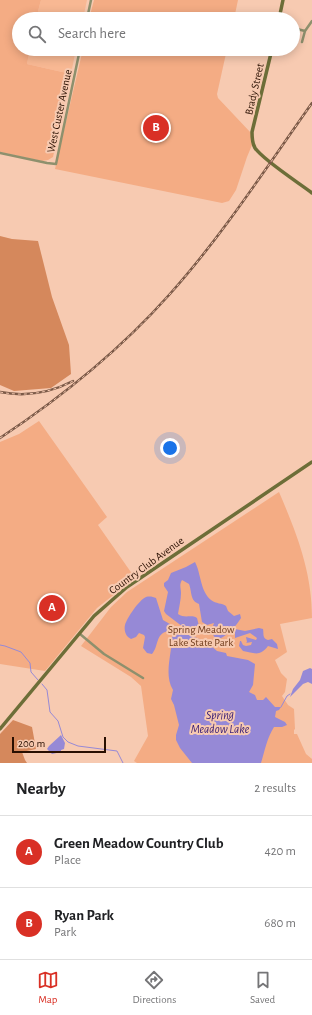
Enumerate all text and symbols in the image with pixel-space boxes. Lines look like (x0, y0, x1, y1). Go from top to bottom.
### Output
search box (12, 12, 300, 56)
icon: search (26, 23, 48, 45)
text: Search here (58, 26, 126, 41)
street label: Brady Street (243, 62, 266, 116)
street label: West Custer Avenue (45, 68, 74, 154)
pin: B (143, 113, 169, 143)
your location (160, 438, 180, 458)
street label: Country Club Avenue (107, 535, 186, 596)
pin: A (39, 593, 65, 623)
park label: Spring Meadow Lake State Park (168, 624, 235, 648)
water label: Spring Meadow Lake (191, 709, 250, 735)
scale bar (12, 735, 106, 754)
text: 200 m (18, 738, 45, 749)
text: Nearby (16, 780, 66, 797)
text: 2 results (254, 782, 296, 795)
text: Green Meadow Country Club (54, 836, 224, 851)
text: A (25, 845, 33, 858)
text: 420 m (264, 845, 296, 858)
text: Place (54, 854, 81, 867)
text: Ryan Park (54, 908, 114, 923)
text: B (25, 917, 33, 930)
text: 680 m (264, 917, 296, 930)
text: Park (54, 926, 76, 939)
tab: Map (37, 969, 59, 1006)
tab: Directions (132, 969, 176, 1006)
tab: Saved (250, 969, 275, 1006)

